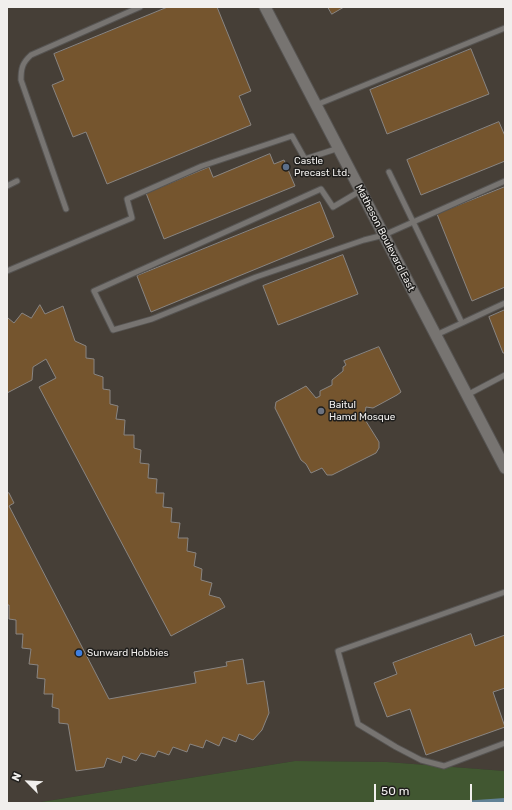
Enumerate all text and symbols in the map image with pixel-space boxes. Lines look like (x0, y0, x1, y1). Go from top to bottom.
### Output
place label: Castle Precast Ltd. (294, 155, 350, 178)
marker: Castle Precast Ltd. (281, 162, 291, 172)
street label: Matheson Boulevard East (353, 183, 417, 293)
place label: Baitul Hamd Mosque (329, 399, 395, 422)
marker: Baitul Hamd Mosque (316, 406, 326, 416)
place label: Sunward Hobbies (87, 647, 169, 659)
marker: Sunward Hobbies (74, 648, 84, 658)
north arrow (8, 762, 48, 802)
text: N (9, 771, 24, 783)
scale bar (376, 776, 474, 802)
text: 50 m (381, 784, 409, 798)

